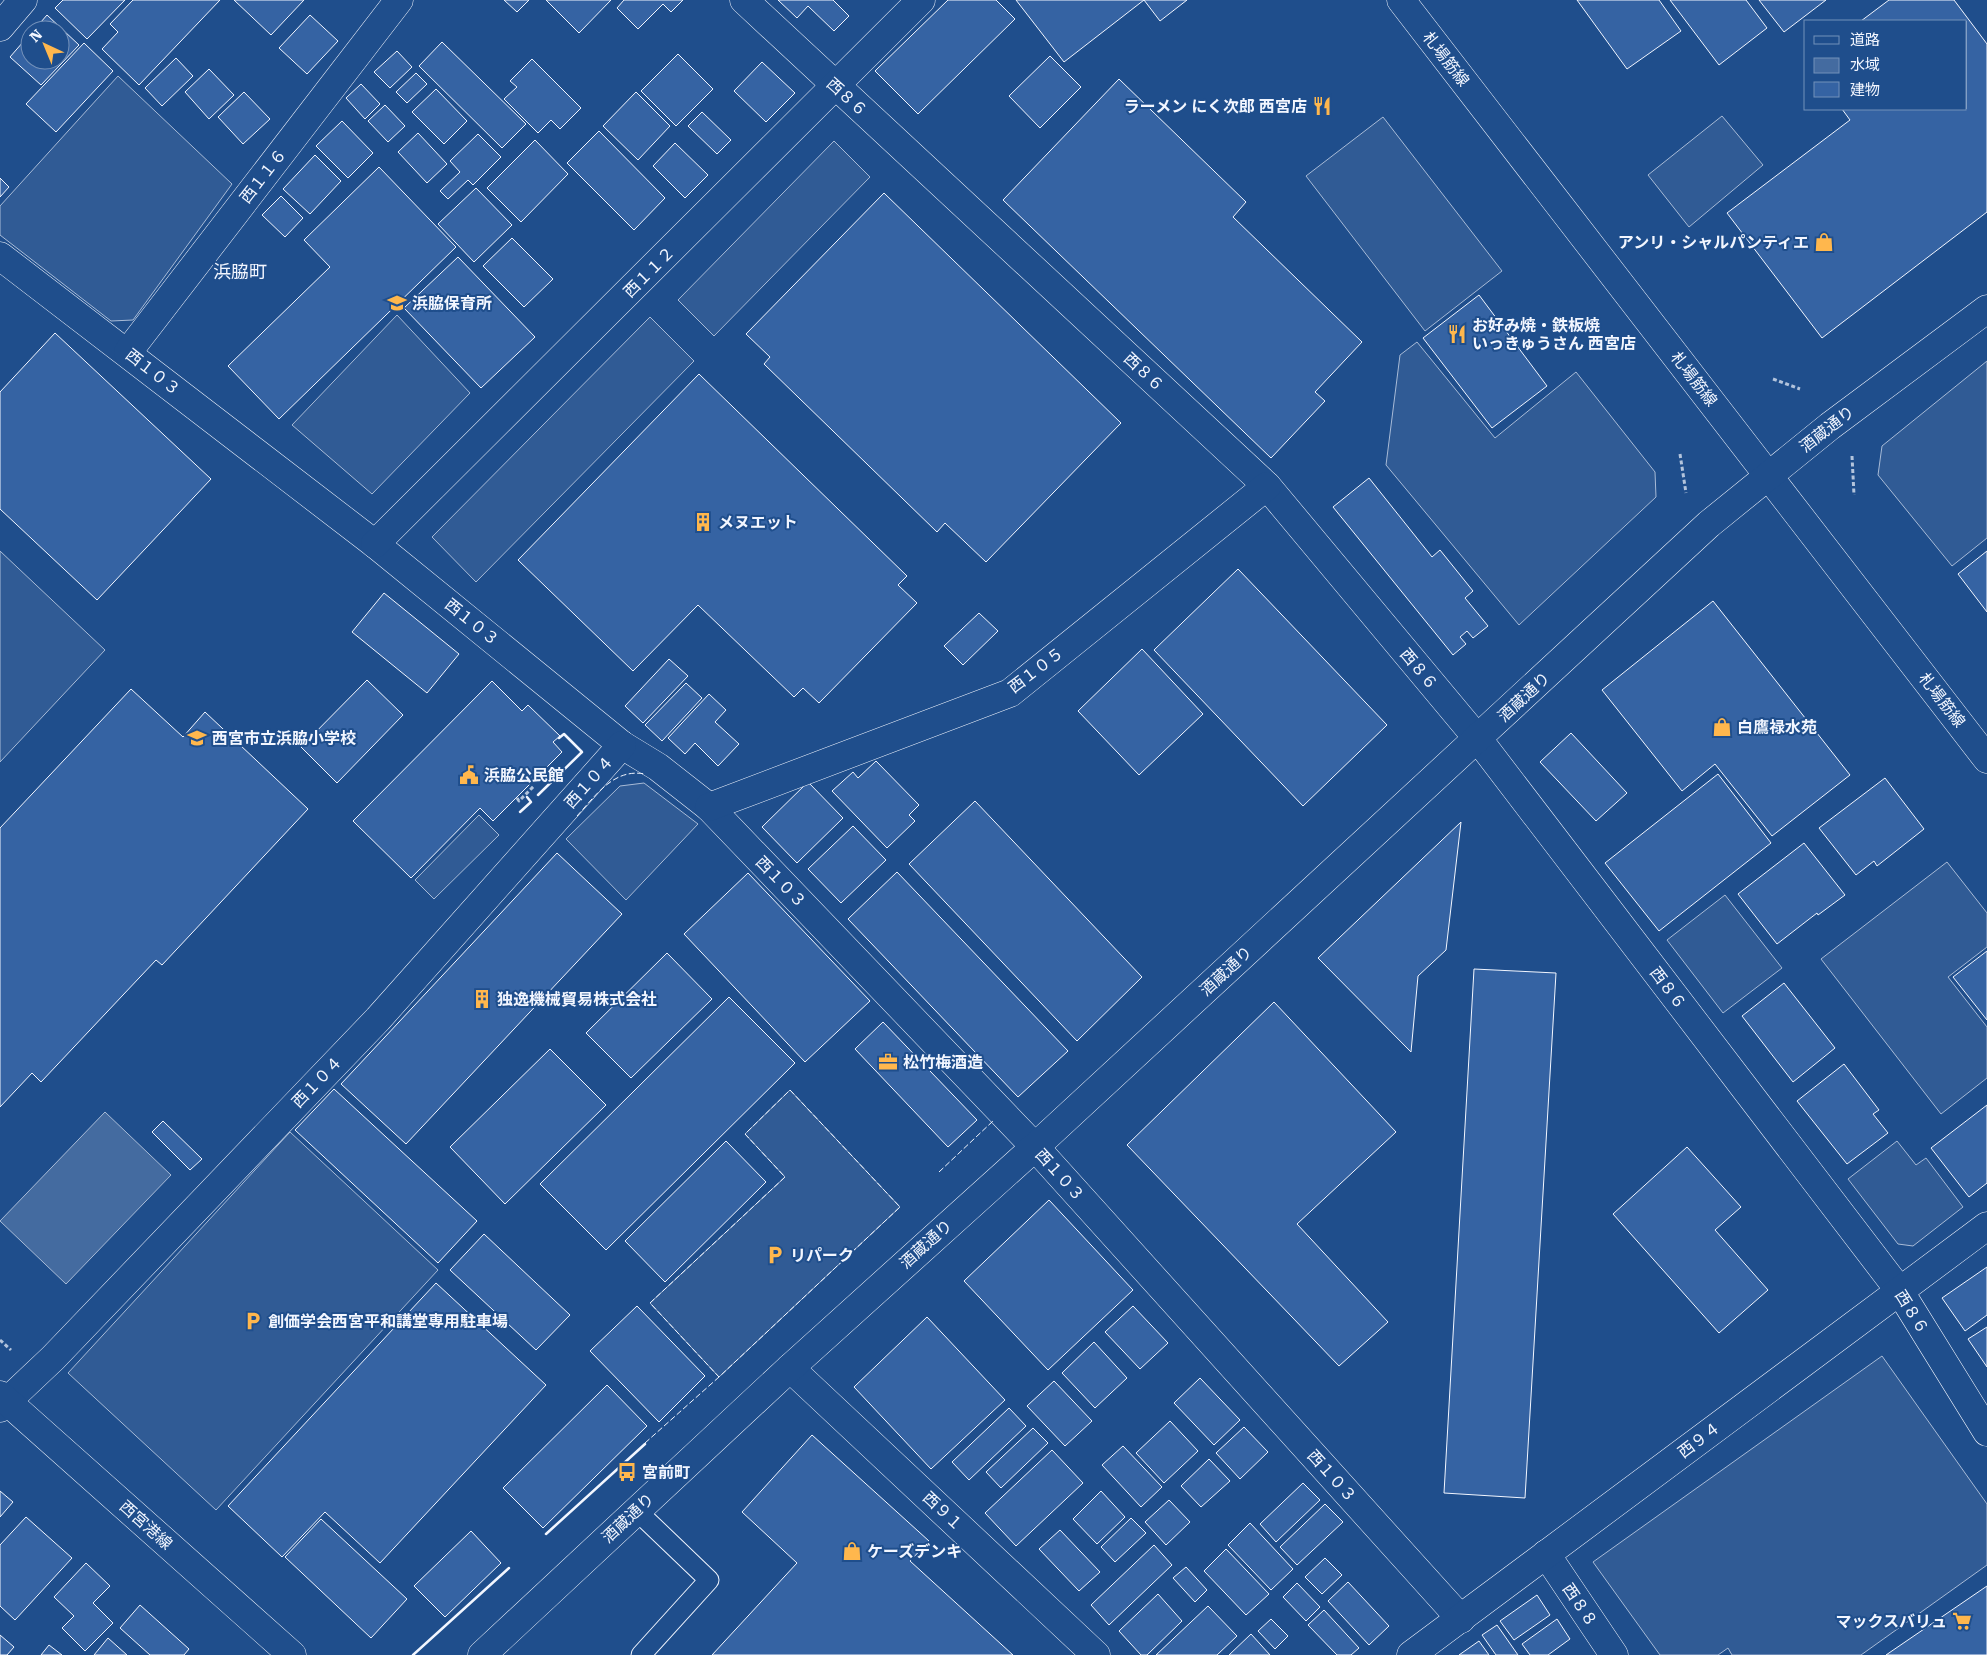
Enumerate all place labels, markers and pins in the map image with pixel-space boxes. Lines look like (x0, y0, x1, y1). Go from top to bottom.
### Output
restaurant icon: ラーメン にく次郎 西宮店 (1311, 95, 1333, 117)
place label: ラーメン にく次郎 西宮店 (1124, 97, 1307, 116)
shop icon: アンリ・シャルパンティエ (1813, 231, 1835, 253)
place label: アンリ・シャルパンティエ (1618, 233, 1809, 252)
school or university icon: 浜脇保育所 (386, 292, 408, 314)
place label: 浜脇保育所 (412, 294, 492, 313)
place label: お好み焼・鉄板焼 いっきゅうさん 西宮店 (1472, 316, 1636, 353)
restaurant icon: お好み焼・鉄板焼 いっきゅうさん 西宮店 (1446, 323, 1468, 345)
building icon: メヌエット (692, 511, 714, 533)
place label: メヌエット (718, 513, 798, 532)
shop icon: 白鷹禄水苑 (1711, 716, 1733, 738)
place label: 白鷹禄水苑 (1737, 718, 1817, 737)
school or university icon: 西宮市立浜脇小学校 (186, 727, 208, 749)
place label: 西宮市立浜脇小学校 (212, 729, 356, 748)
public building icon: 浜脇公民館 (458, 764, 480, 786)
place label: 浜脇公民館 (484, 766, 564, 785)
building icon: 独逸機械貿易株式会社 (471, 988, 493, 1010)
place label: 独逸機械貿易株式会社 (497, 990, 657, 1009)
office icon: 松竹梅酒造 (877, 1051, 899, 1073)
place label: 松竹梅酒造 (903, 1053, 983, 1072)
parking icon: リパーク (764, 1244, 786, 1266)
place label: リパーク (790, 1246, 854, 1265)
parking icon: 創価学会西宮平和講堂専用駐車場 (242, 1310, 264, 1332)
place label: 創価学会西宮平和講堂専用駐車場 (268, 1312, 508, 1331)
bus stop icon: 宮前町 (616, 1461, 638, 1483)
place label: 宮前町 (642, 1463, 690, 1482)
shop icon: ケーズデンキ (841, 1540, 863, 1562)
place label: ケーズデンキ (867, 1542, 962, 1561)
supermarket icon: マックスバリュ (1951, 1610, 1973, 1632)
place label: マックスバリュ (1835, 1612, 1947, 1631)

